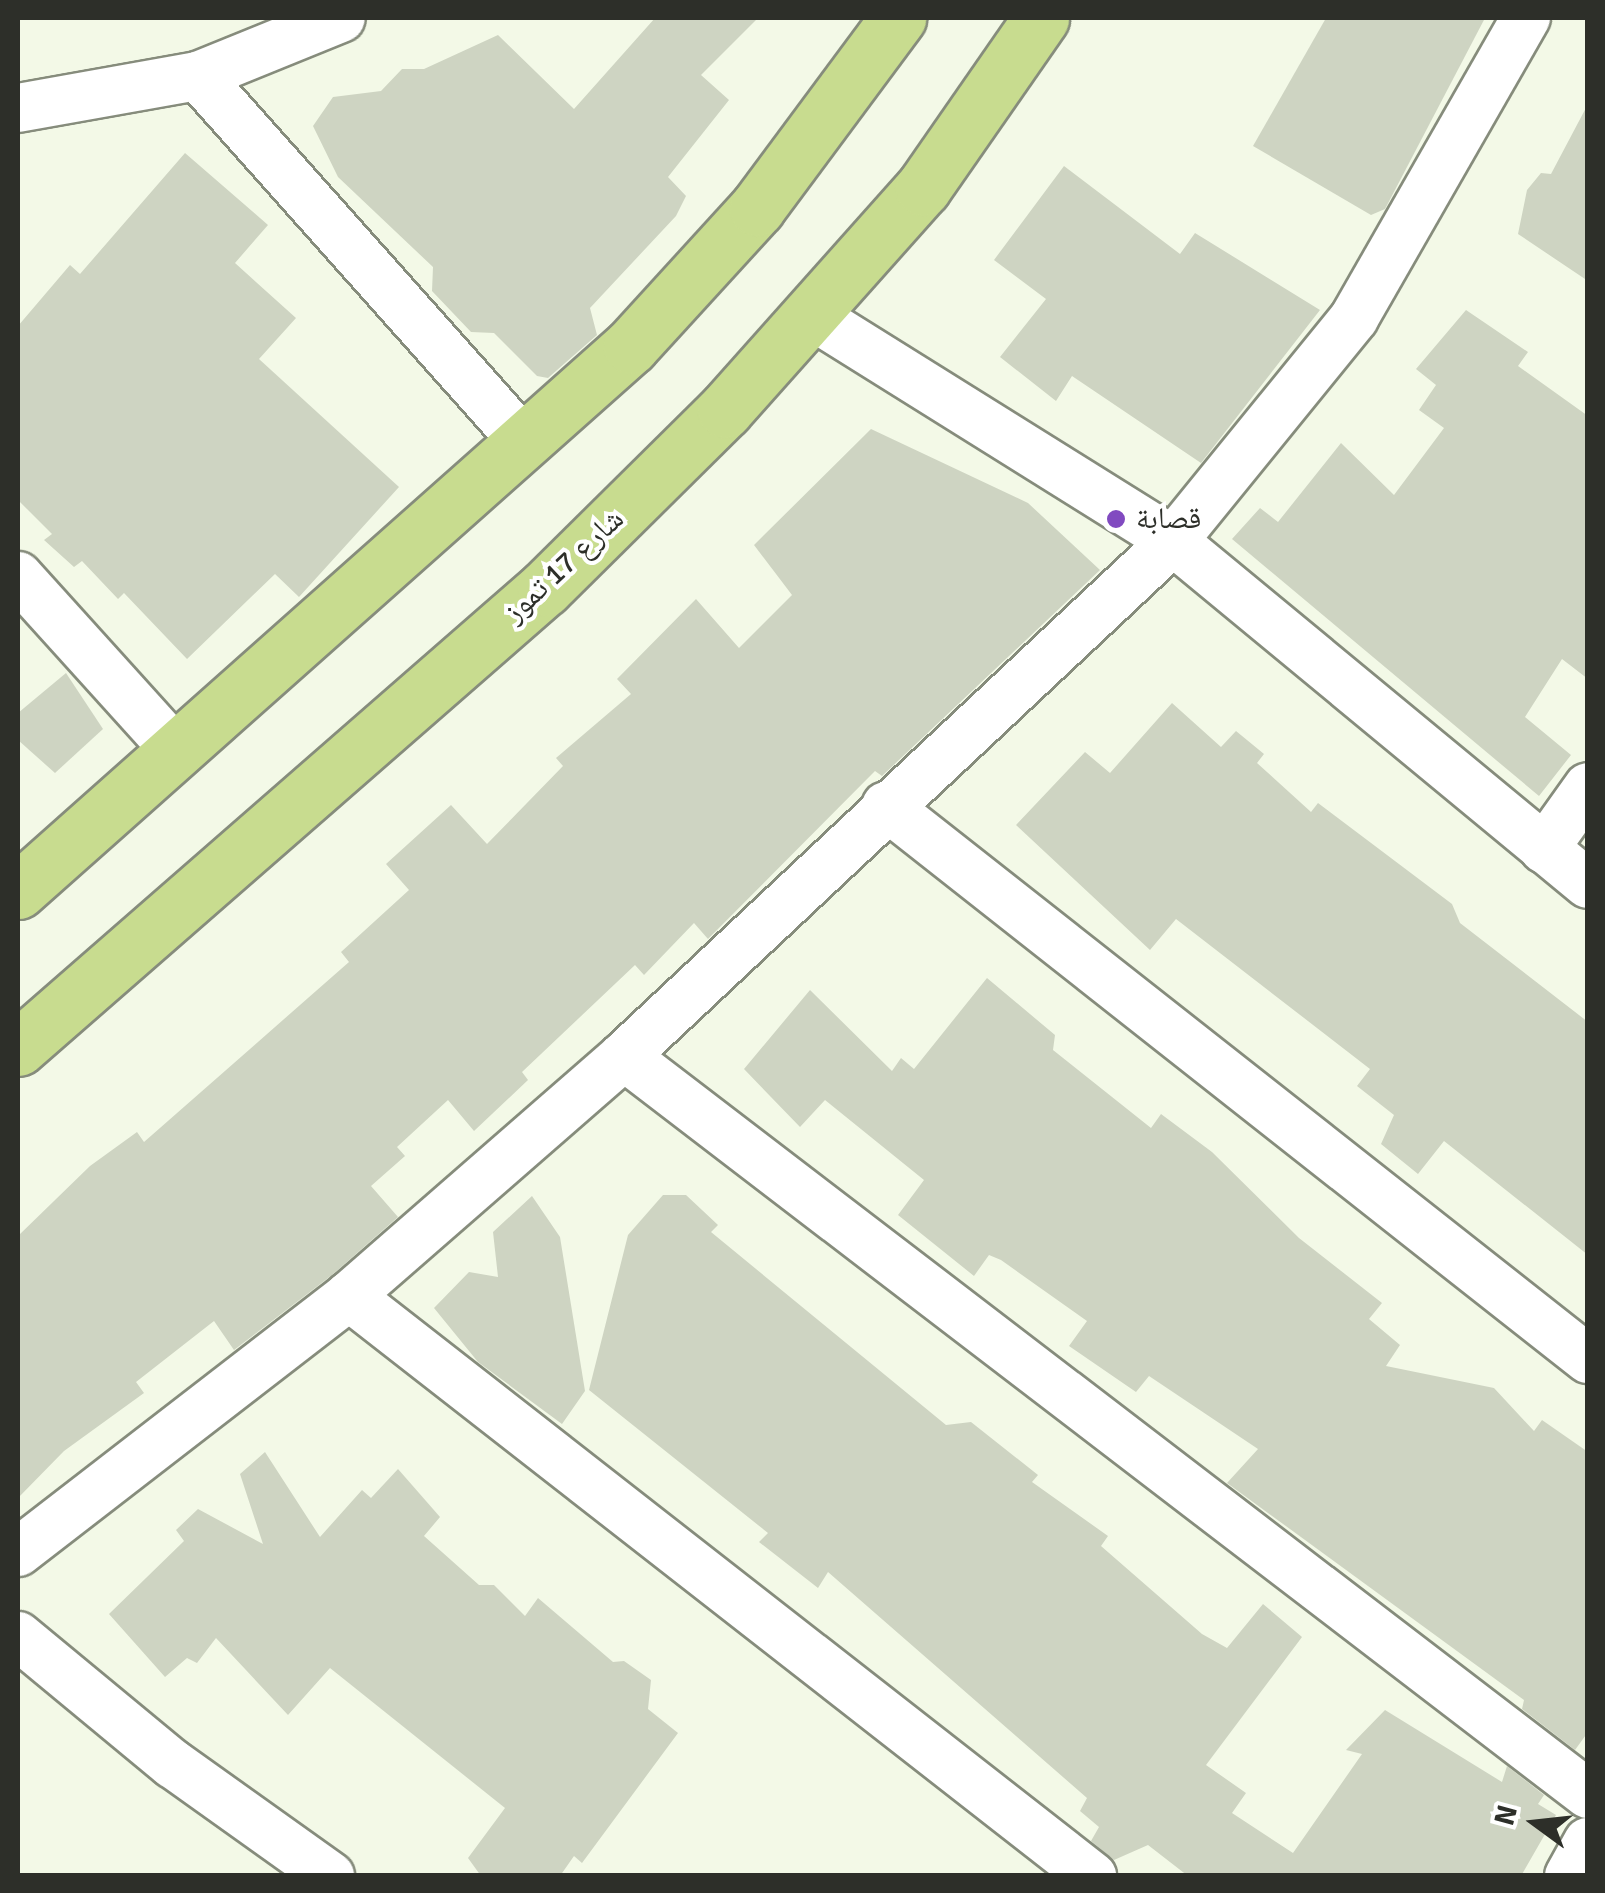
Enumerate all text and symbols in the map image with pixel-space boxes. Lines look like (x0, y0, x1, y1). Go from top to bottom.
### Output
street label: شارع 17 تموز (497, 501, 631, 631)
place label: قصابة (1136, 501, 1201, 537)
marker: قصابة (1105, 508, 1127, 530)
north arrow (1485, 1773, 1585, 1873)
text: N (1487, 1801, 1525, 1829)

